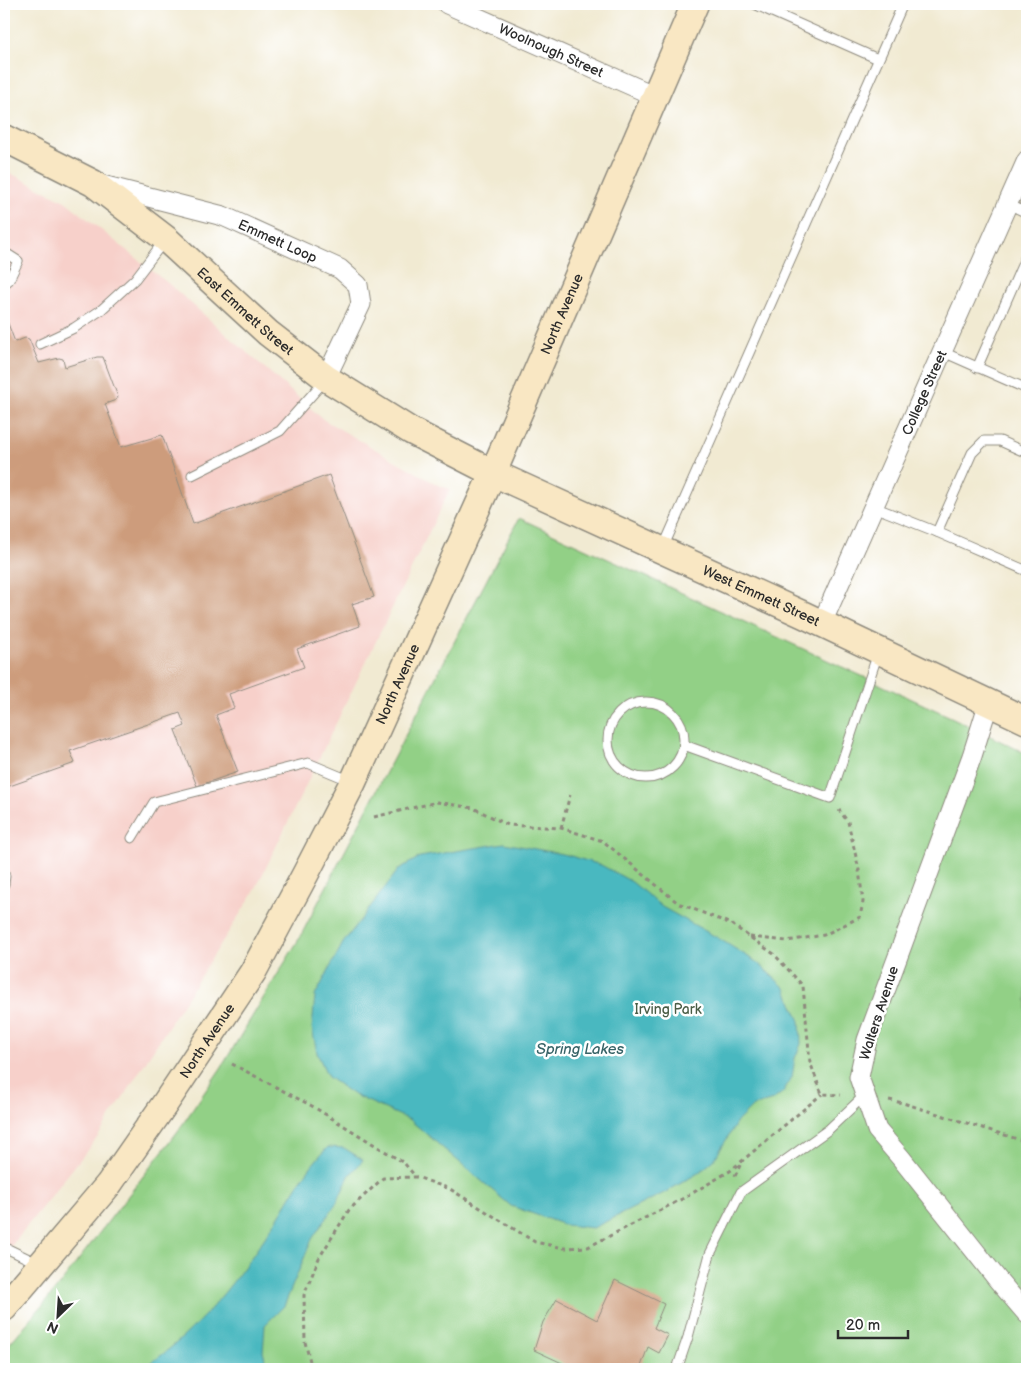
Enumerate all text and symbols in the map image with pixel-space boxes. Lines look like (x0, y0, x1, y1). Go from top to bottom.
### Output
street label: Woolnough Street (496, 20, 607, 81)
street label: Emmett Loop (236, 216, 320, 266)
street label: East Emmett Street (194, 264, 298, 359)
street label: North Avenue (537, 271, 586, 357)
street label: College Street (898, 347, 950, 438)
street label: West Emmett Street (700, 561, 823, 630)
street label: North Avenue (372, 641, 423, 727)
street label: Walters Avenue (856, 964, 902, 1062)
street label: North Avenue (176, 1000, 238, 1082)
park label: Irving Park (634, 1001, 702, 1018)
water label: Spring Lakes (536, 1040, 624, 1059)
north arrow (32, 1290, 82, 1340)
scale bar (838, 1308, 908, 1340)
text: 20 m (846, 1316, 880, 1335)
text: N (44, 1317, 61, 1337)

